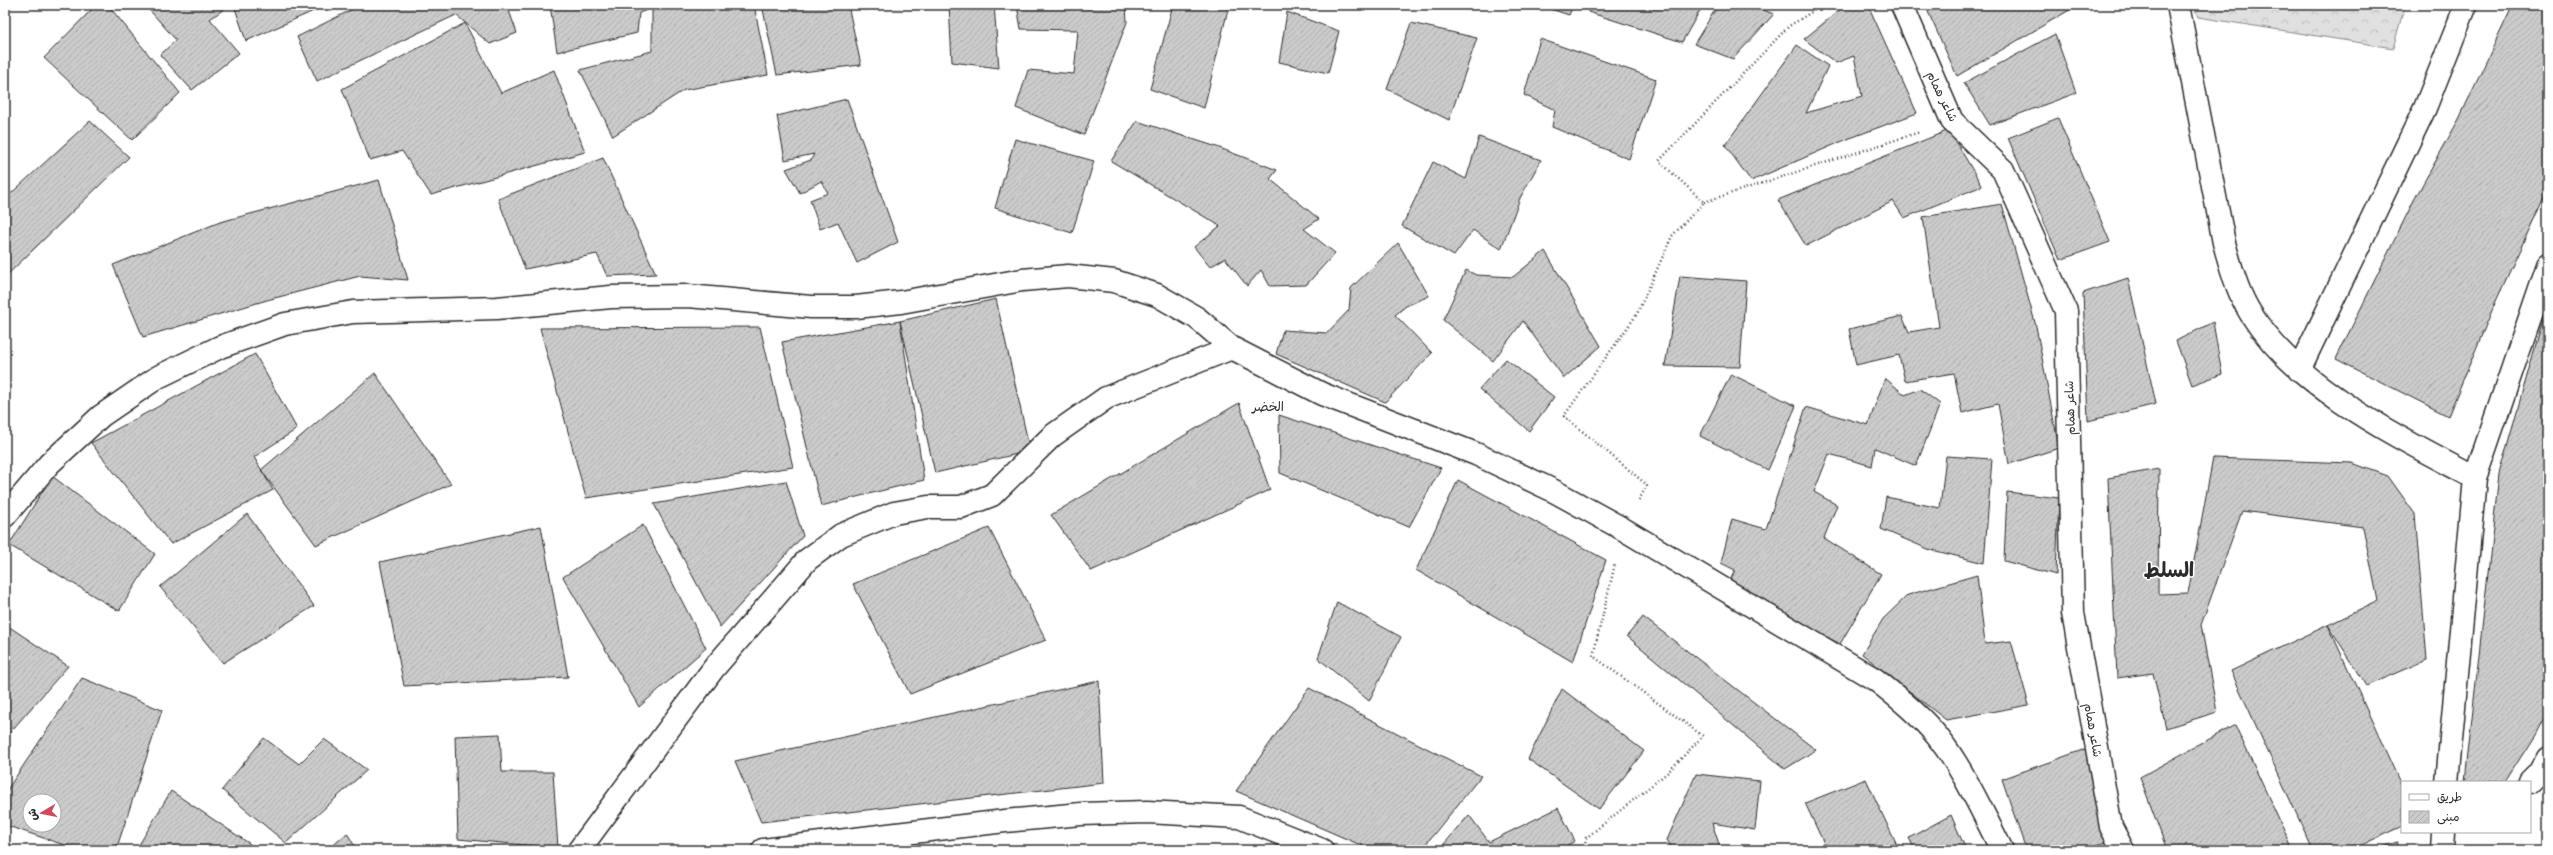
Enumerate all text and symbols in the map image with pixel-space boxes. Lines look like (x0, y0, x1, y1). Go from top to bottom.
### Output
street label: شاعر همام (1922, 68, 1963, 125)
street label: شاعر همام (2059, 380, 2080, 436)
district label: الخضر (1251, 396, 1284, 415)
district label: السلط (2144, 554, 2194, 584)
street label: شاعر همام (2079, 702, 2108, 759)
legend (2401, 781, 2531, 833)
text: طريق (2437, 787, 2462, 805)
north arrow (22, 793, 62, 833)
text: ش (22, 807, 41, 822)
text: مبنى (2437, 807, 2460, 825)

